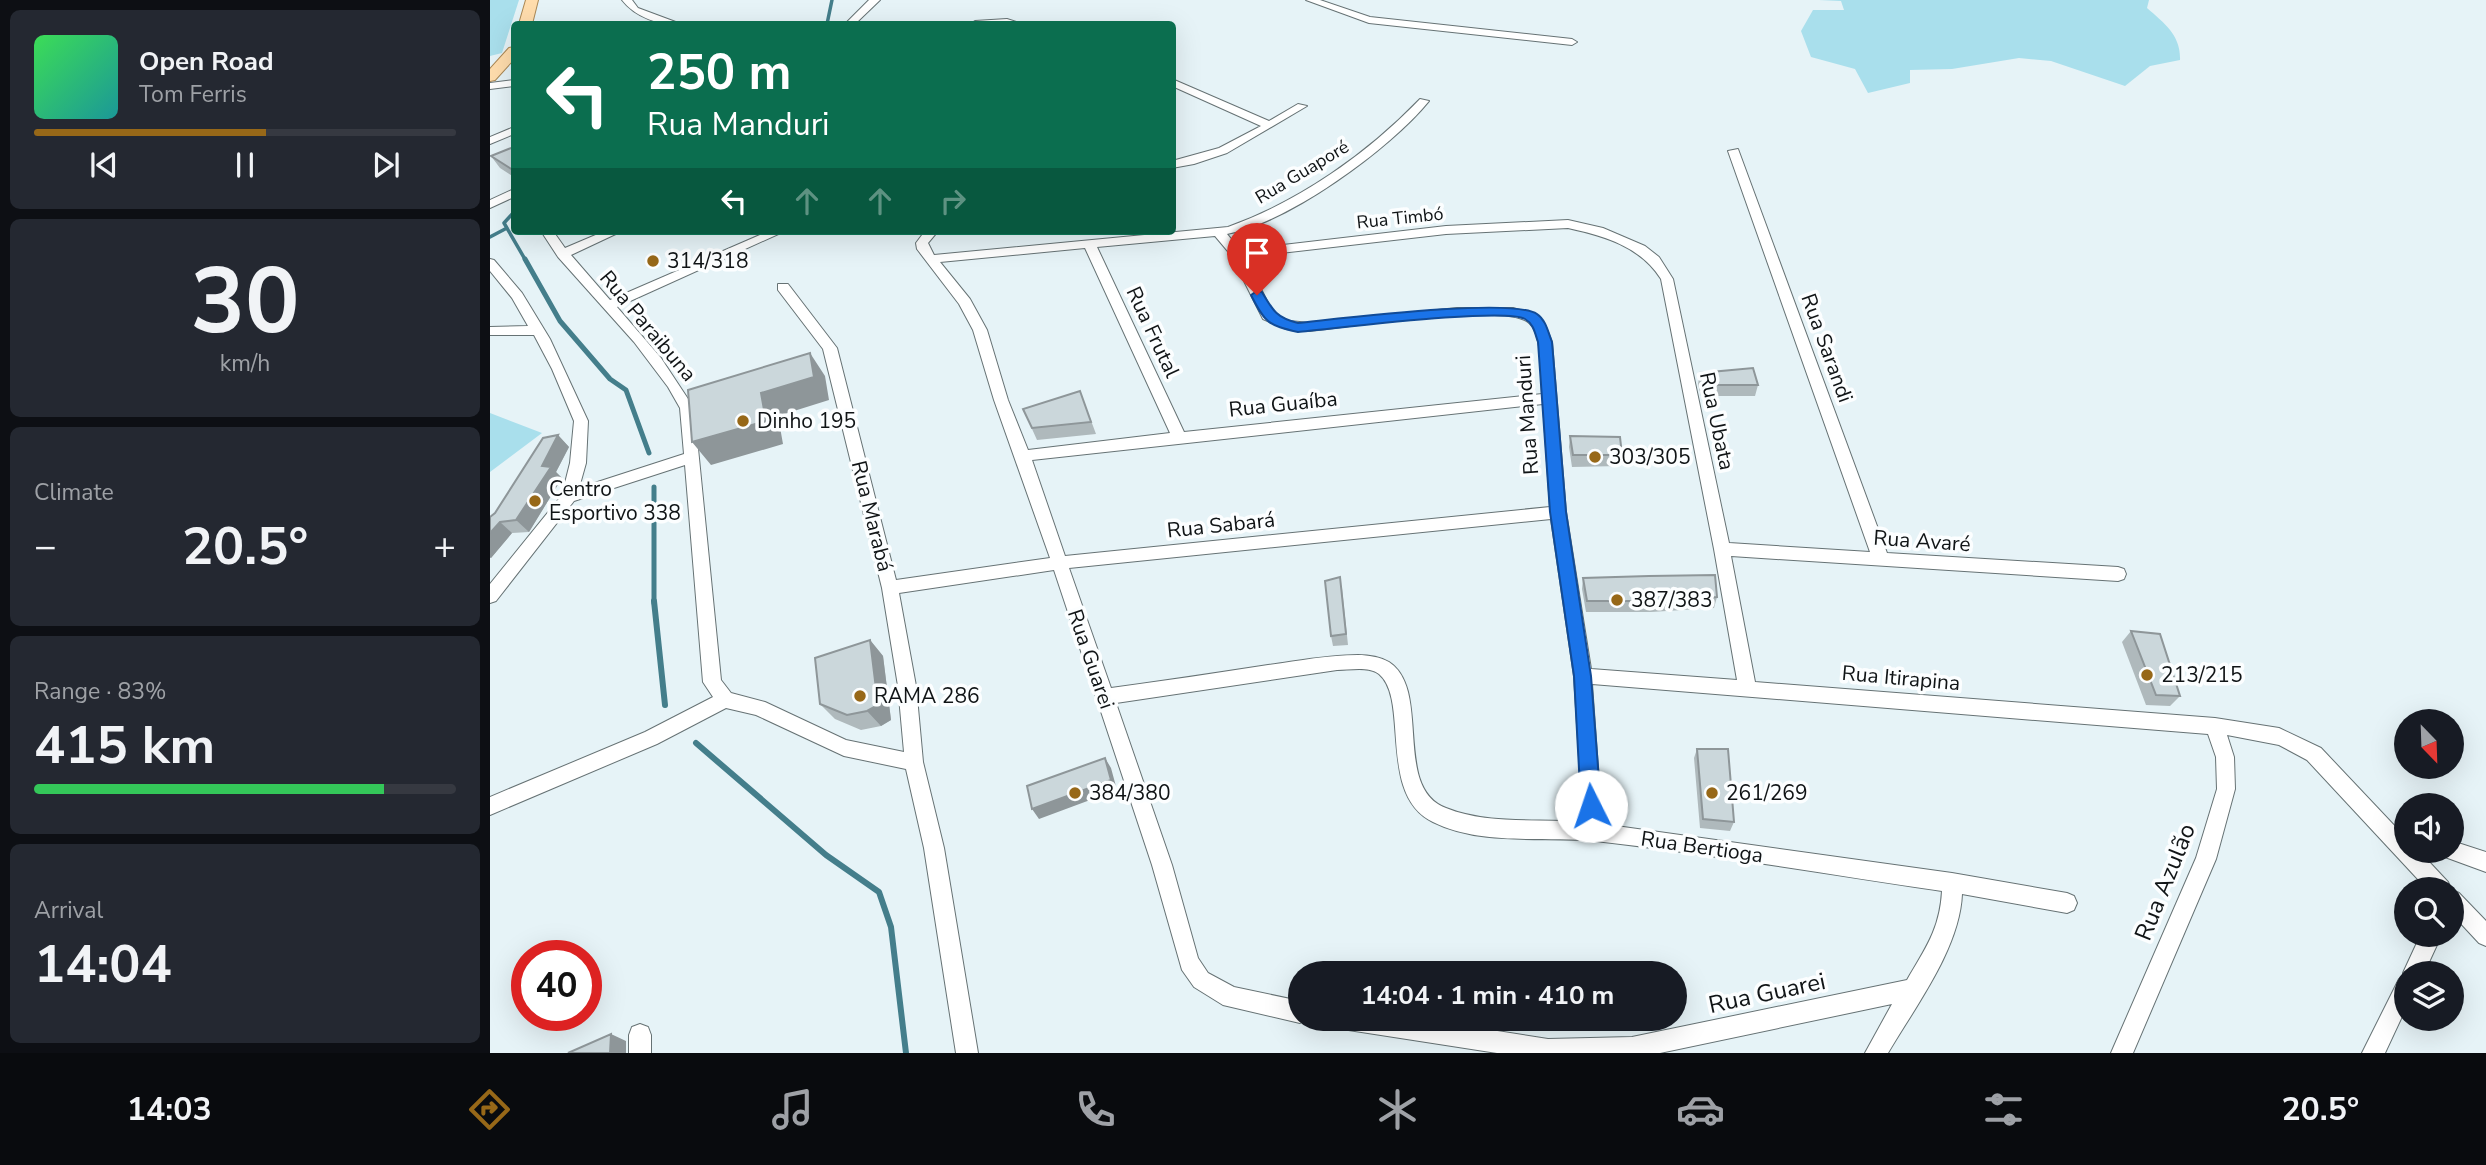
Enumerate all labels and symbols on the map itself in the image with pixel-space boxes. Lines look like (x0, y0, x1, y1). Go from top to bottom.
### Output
street label: Rua Guaporé (1251, 135, 1353, 209)
street label: Rua Timbó (1355, 202, 1445, 234)
pin (1227, 223, 1287, 295)
place label: 314/318 (667, 247, 749, 275)
marker: 314/318 (645, 253, 661, 269)
street label: Rua Paraibuna (593, 265, 703, 387)
street label: Rua Frutal (1120, 282, 1187, 383)
street label: Rua Sarandi (1794, 290, 1860, 406)
street label: Rua Manduri (1509, 354, 1545, 476)
street label: Rua Ubata (1693, 369, 1741, 473)
street label: Rua Guaíba (1227, 384, 1339, 424)
place label: Dinho 195 (757, 407, 856, 435)
marker: Dinho 195 (735, 413, 751, 429)
place label: 303/305 (1609, 443, 1691, 471)
marker: 303/305 (1587, 449, 1603, 465)
street label: Rua Marabá (845, 458, 899, 574)
place label: Centro Esportivo 338 (549, 475, 681, 527)
marker: Centro Esportivo 338 (527, 493, 543, 509)
street label: Rua Sabará (1166, 505, 1276, 545)
street label: Rua Avaré (1872, 524, 1972, 558)
place label: 387/383 (1631, 586, 1713, 614)
marker: 387/383 (1609, 592, 1625, 608)
street label: Rua Guarei (1061, 605, 1121, 713)
street label: Rua Itirapina (1841, 659, 1961, 697)
place label: 213/215 (2161, 661, 2243, 689)
marker: 213/215 (2139, 667, 2155, 683)
place label: RAMA 286 (874, 682, 980, 710)
marker: RAMA 286 (852, 688, 868, 704)
north arrow (2394, 709, 2464, 779)
position arrow (1554, 769, 1628, 843)
place label: 384/380 (1089, 779, 1171, 807)
place label: 261/269 (1726, 779, 1808, 807)
marker: 384/380 (1067, 785, 1083, 801)
marker: 261/269 (1704, 785, 1720, 801)
street label: Rua Azulão (2127, 819, 2203, 945)
street label: Rua Bertioga (1639, 825, 1765, 869)
speed limit sign: 40 (511, 940, 602, 1031)
street label: Rua Guarei (1706, 965, 1828, 1021)

